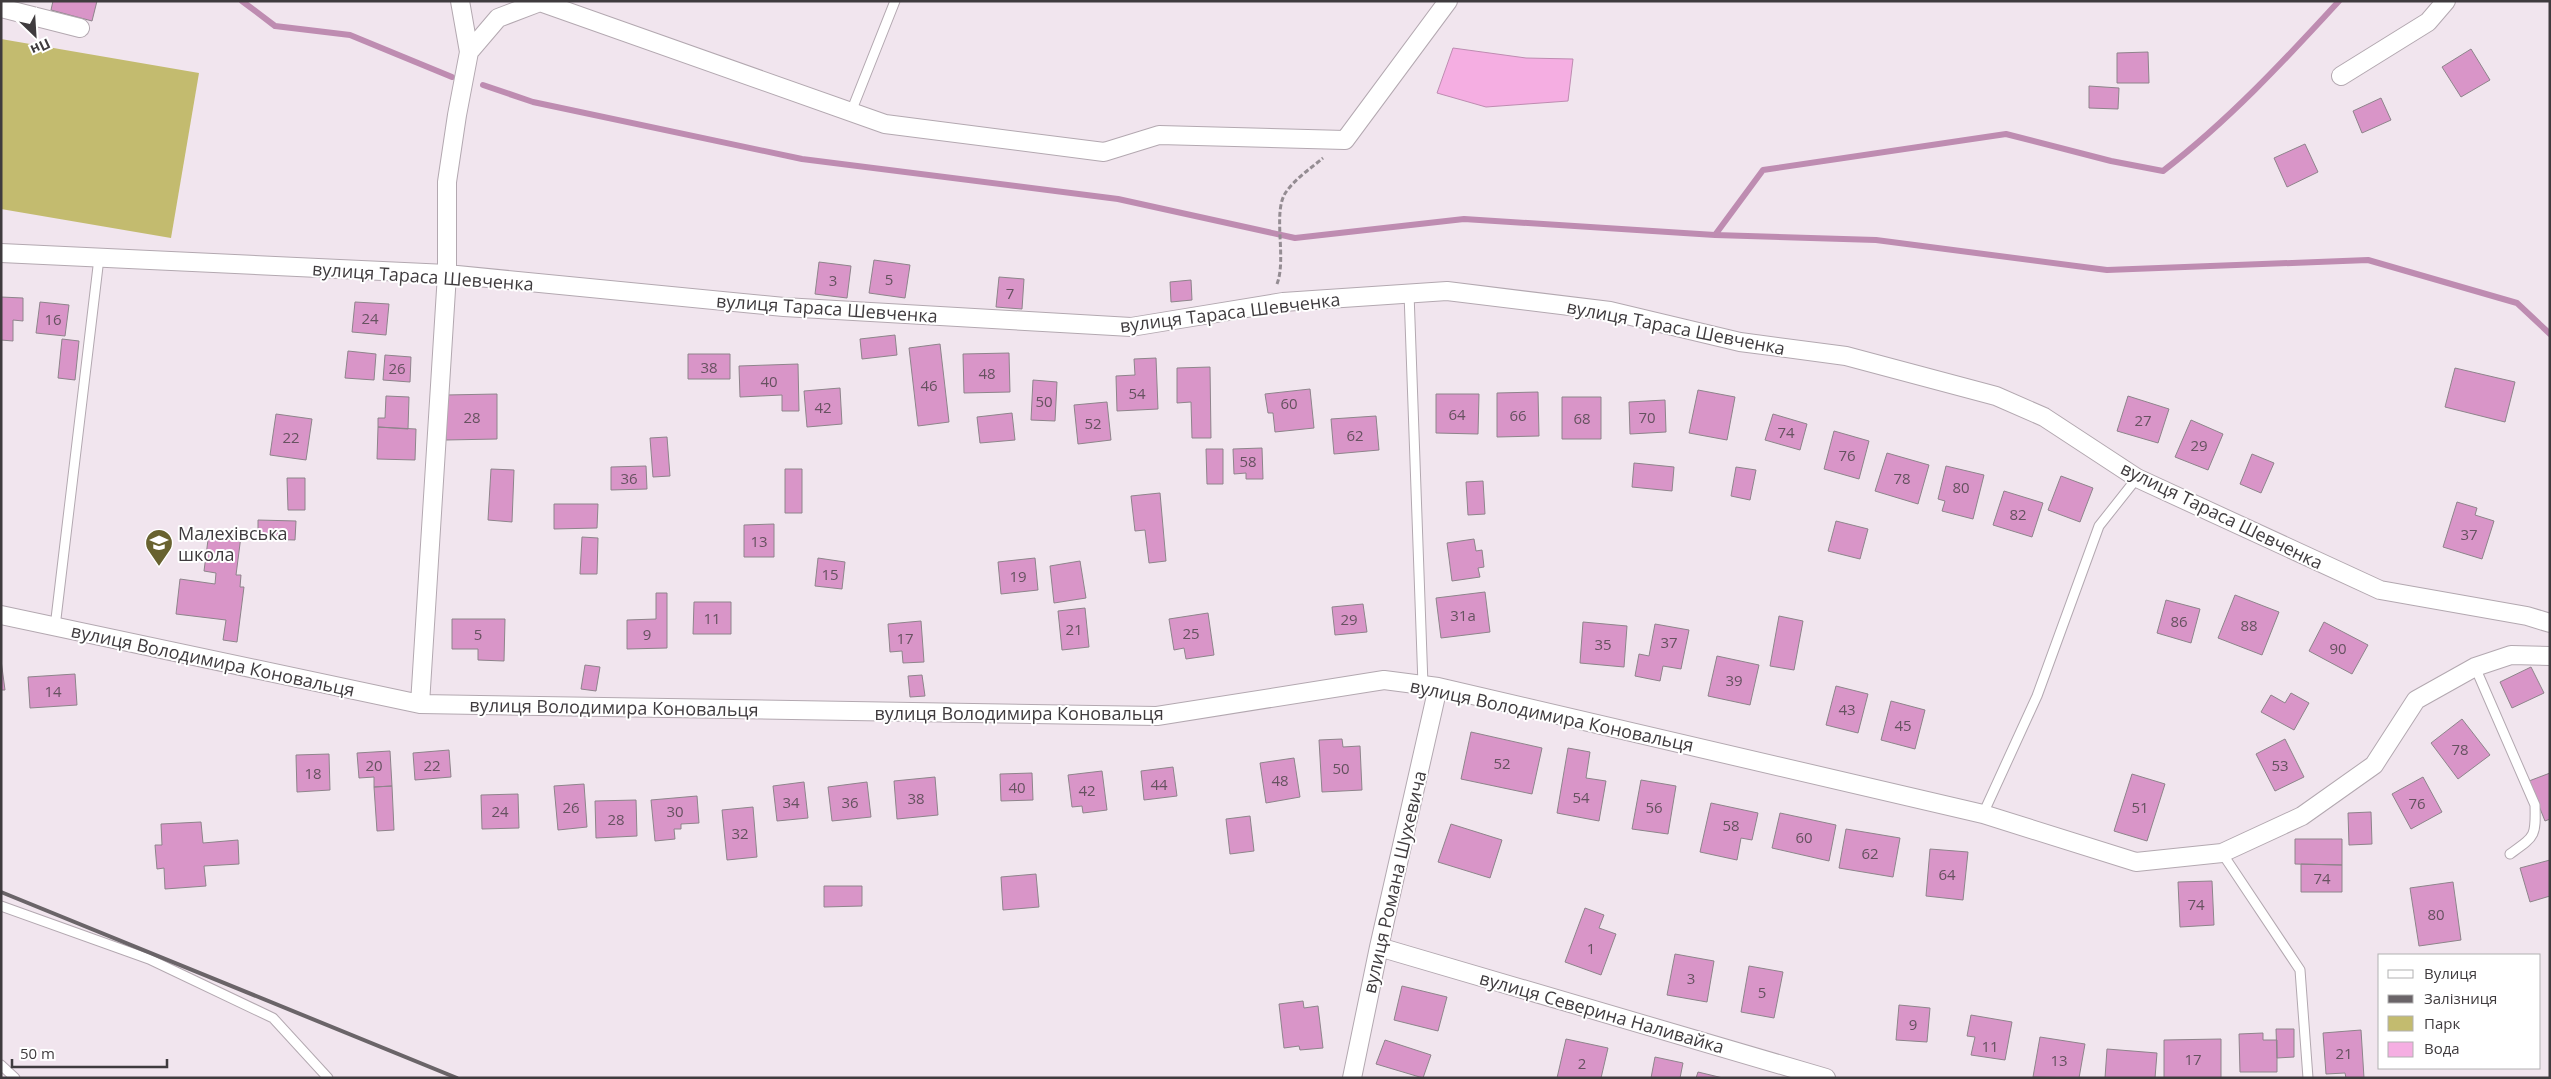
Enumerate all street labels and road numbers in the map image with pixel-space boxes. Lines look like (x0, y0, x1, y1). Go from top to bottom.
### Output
street label: вулиця Тараса Шевченка (311, 256, 535, 296)
street label: вулиця Тараса Шевченка (1118, 287, 1342, 337)
street label: вулиця Тараса Шевченка (715, 288, 939, 328)
street label: вулиця Тараса Шевченка (1565, 294, 1787, 360)
street label: вулиця Тараса Шевченка (2117, 456, 2327, 574)
street label: вулиця Володимира Коновальця (69, 618, 357, 702)
street label: вулиця Володимира Коновальця (1408, 673, 1696, 757)
street label: вулиця Володимира Коновальця (469, 692, 759, 722)
street label: вулиця Володимира Коновальця (874, 701, 1164, 725)
street label: вулиця Романа Шухевича (1357, 768, 1431, 996)
street label: вулиця Северина Наливайка (1477, 966, 1727, 1058)

